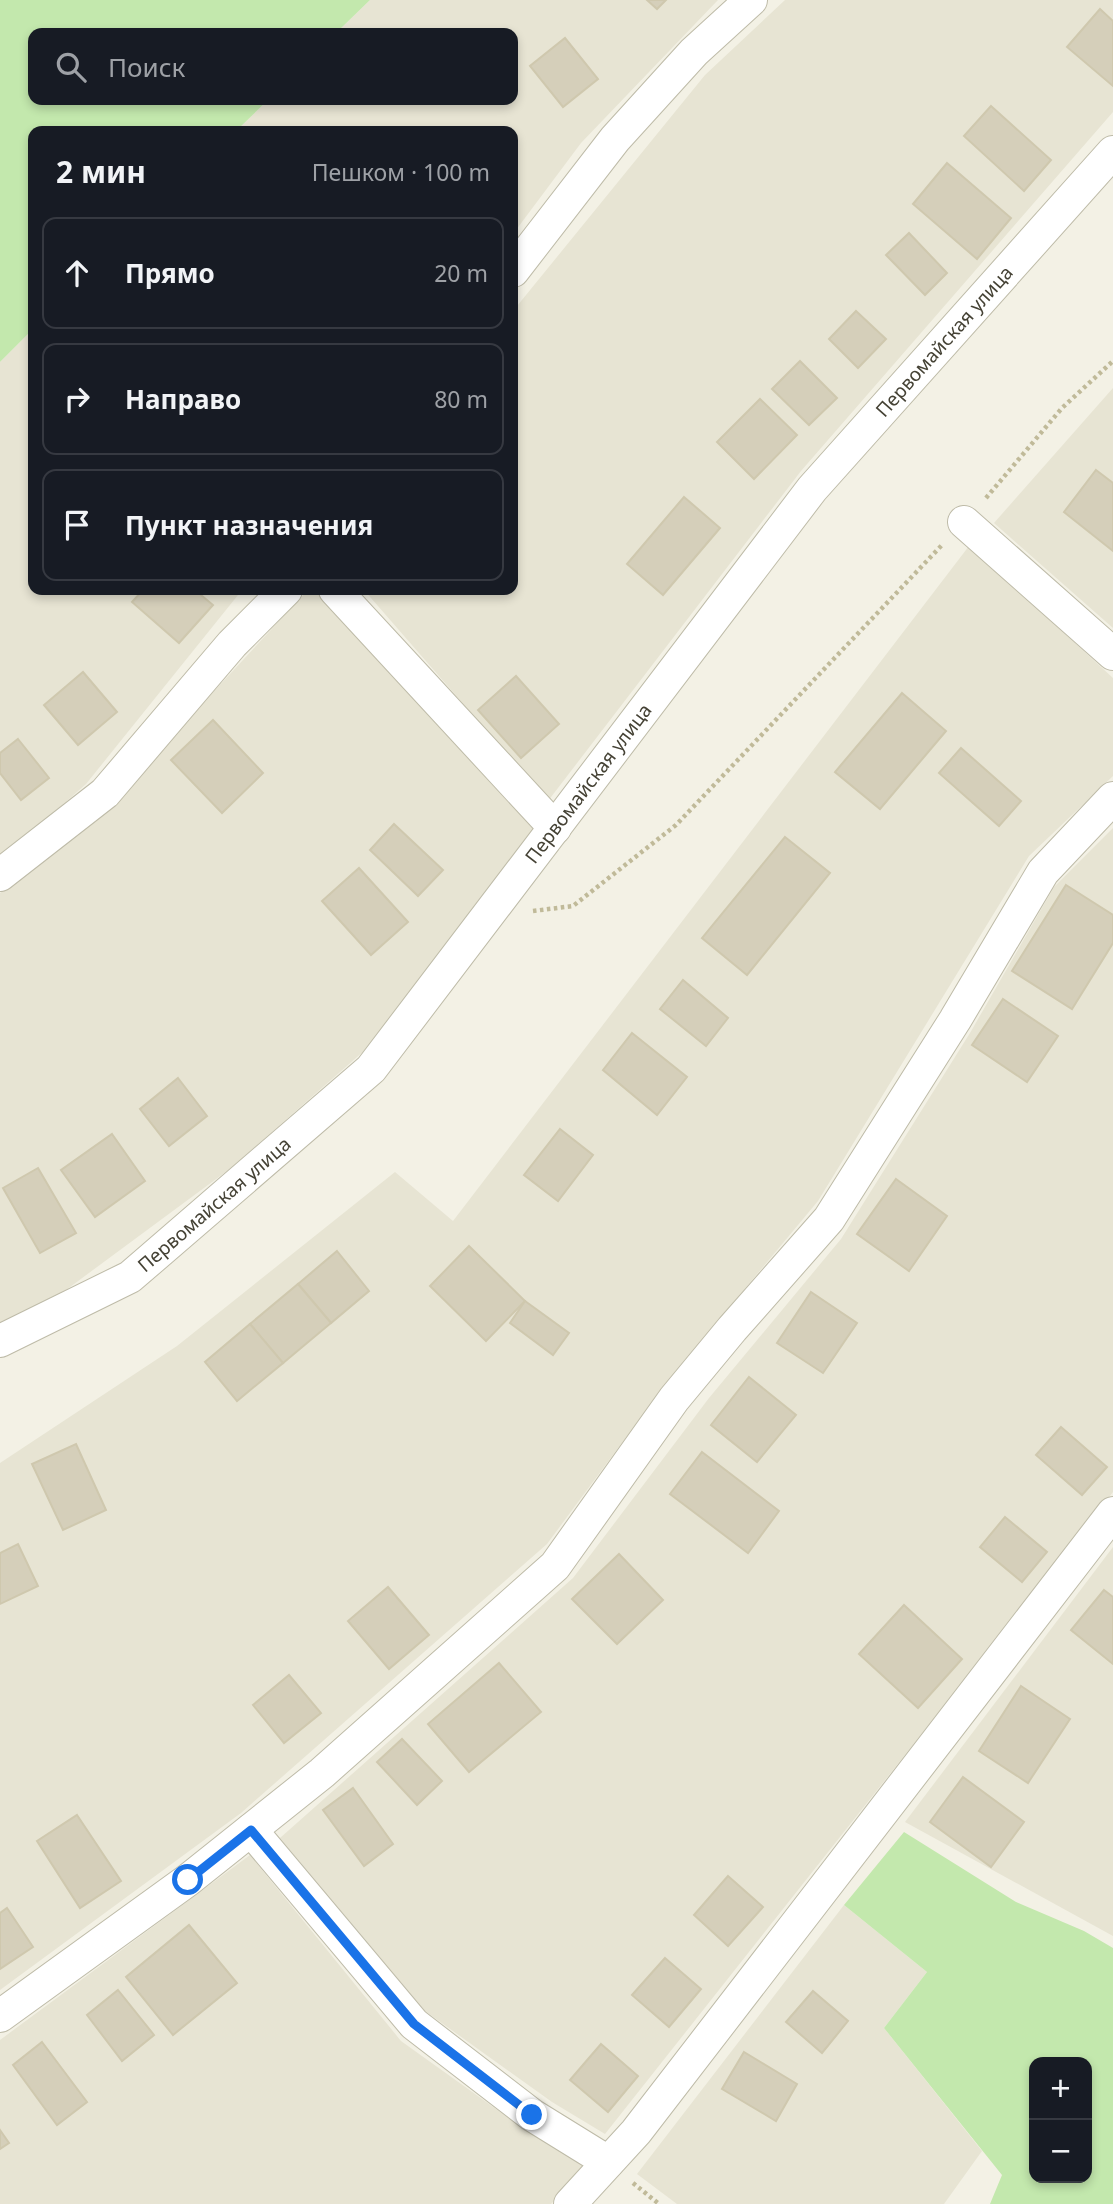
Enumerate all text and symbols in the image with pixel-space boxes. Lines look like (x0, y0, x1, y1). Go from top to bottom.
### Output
search box (28, 28, 518, 105)
icon: search (52, 48, 90, 86)
text: Поиск (108, 49, 185, 85)
text: 2 мин (56, 151, 146, 192)
text: Пешком · 100 m (312, 156, 490, 188)
icon: ahead (58, 254, 96, 292)
text: Прямо (125, 255, 215, 291)
text: 20 m (434, 257, 488, 289)
street label: Первомайская улица (870, 260, 1018, 422)
icon: right (58, 380, 96, 418)
text: Направо (125, 381, 241, 417)
text: 80 m (434, 383, 488, 415)
icon: arrive (58, 506, 96, 544)
text: Пункт назначения (125, 507, 373, 543)
street label: Первомайская улица (519, 698, 657, 869)
street label: Первомайская улица (132, 1131, 296, 1278)
route start (172, 1864, 203, 1895)
map controls (1029, 2057, 1092, 2183)
button: + (1029, 2057, 1092, 2120)
route end (516, 2099, 547, 2130)
button: − (1029, 2120, 1092, 2183)

